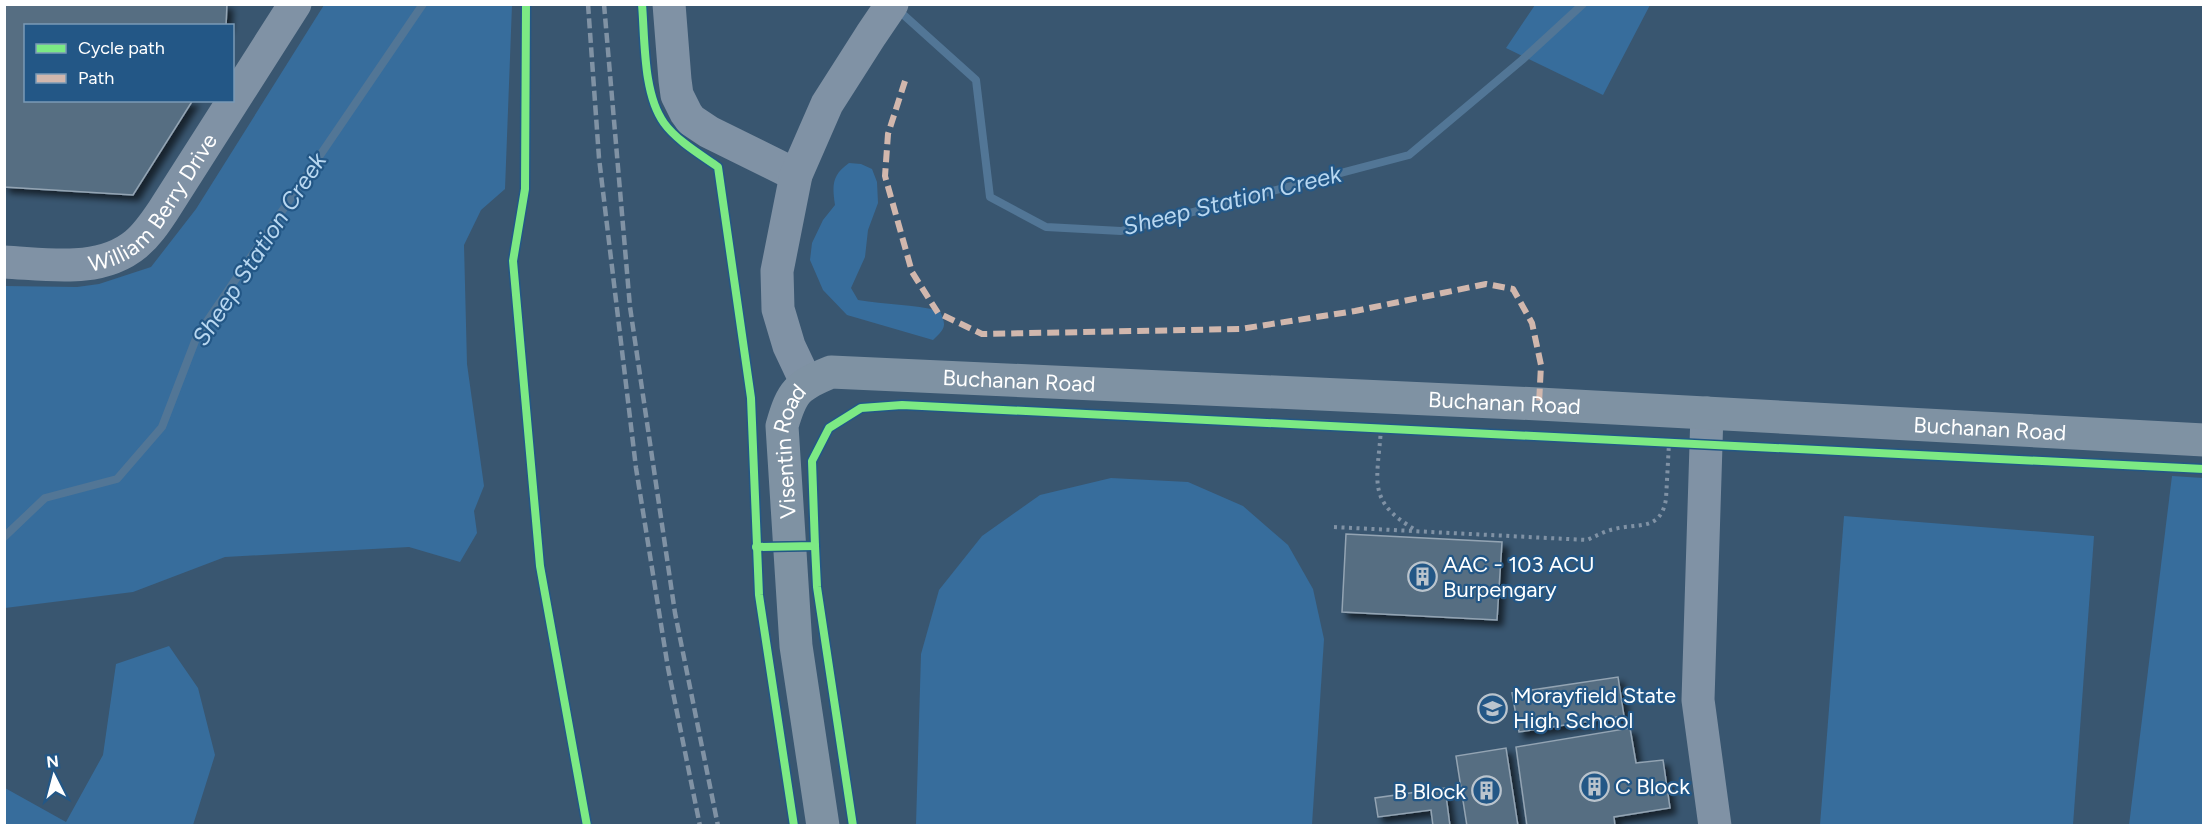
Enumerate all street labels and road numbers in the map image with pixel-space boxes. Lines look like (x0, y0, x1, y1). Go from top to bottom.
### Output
street label: William Berry Drive (86, 128, 223, 277)
street label: Buchanan Road (942, 364, 1096, 397)
street label: Visentin Road (767, 378, 811, 520)
street label: Buchanan Road (1427, 385, 1582, 420)
street label: Buchanan Road (1913, 411, 2067, 446)

